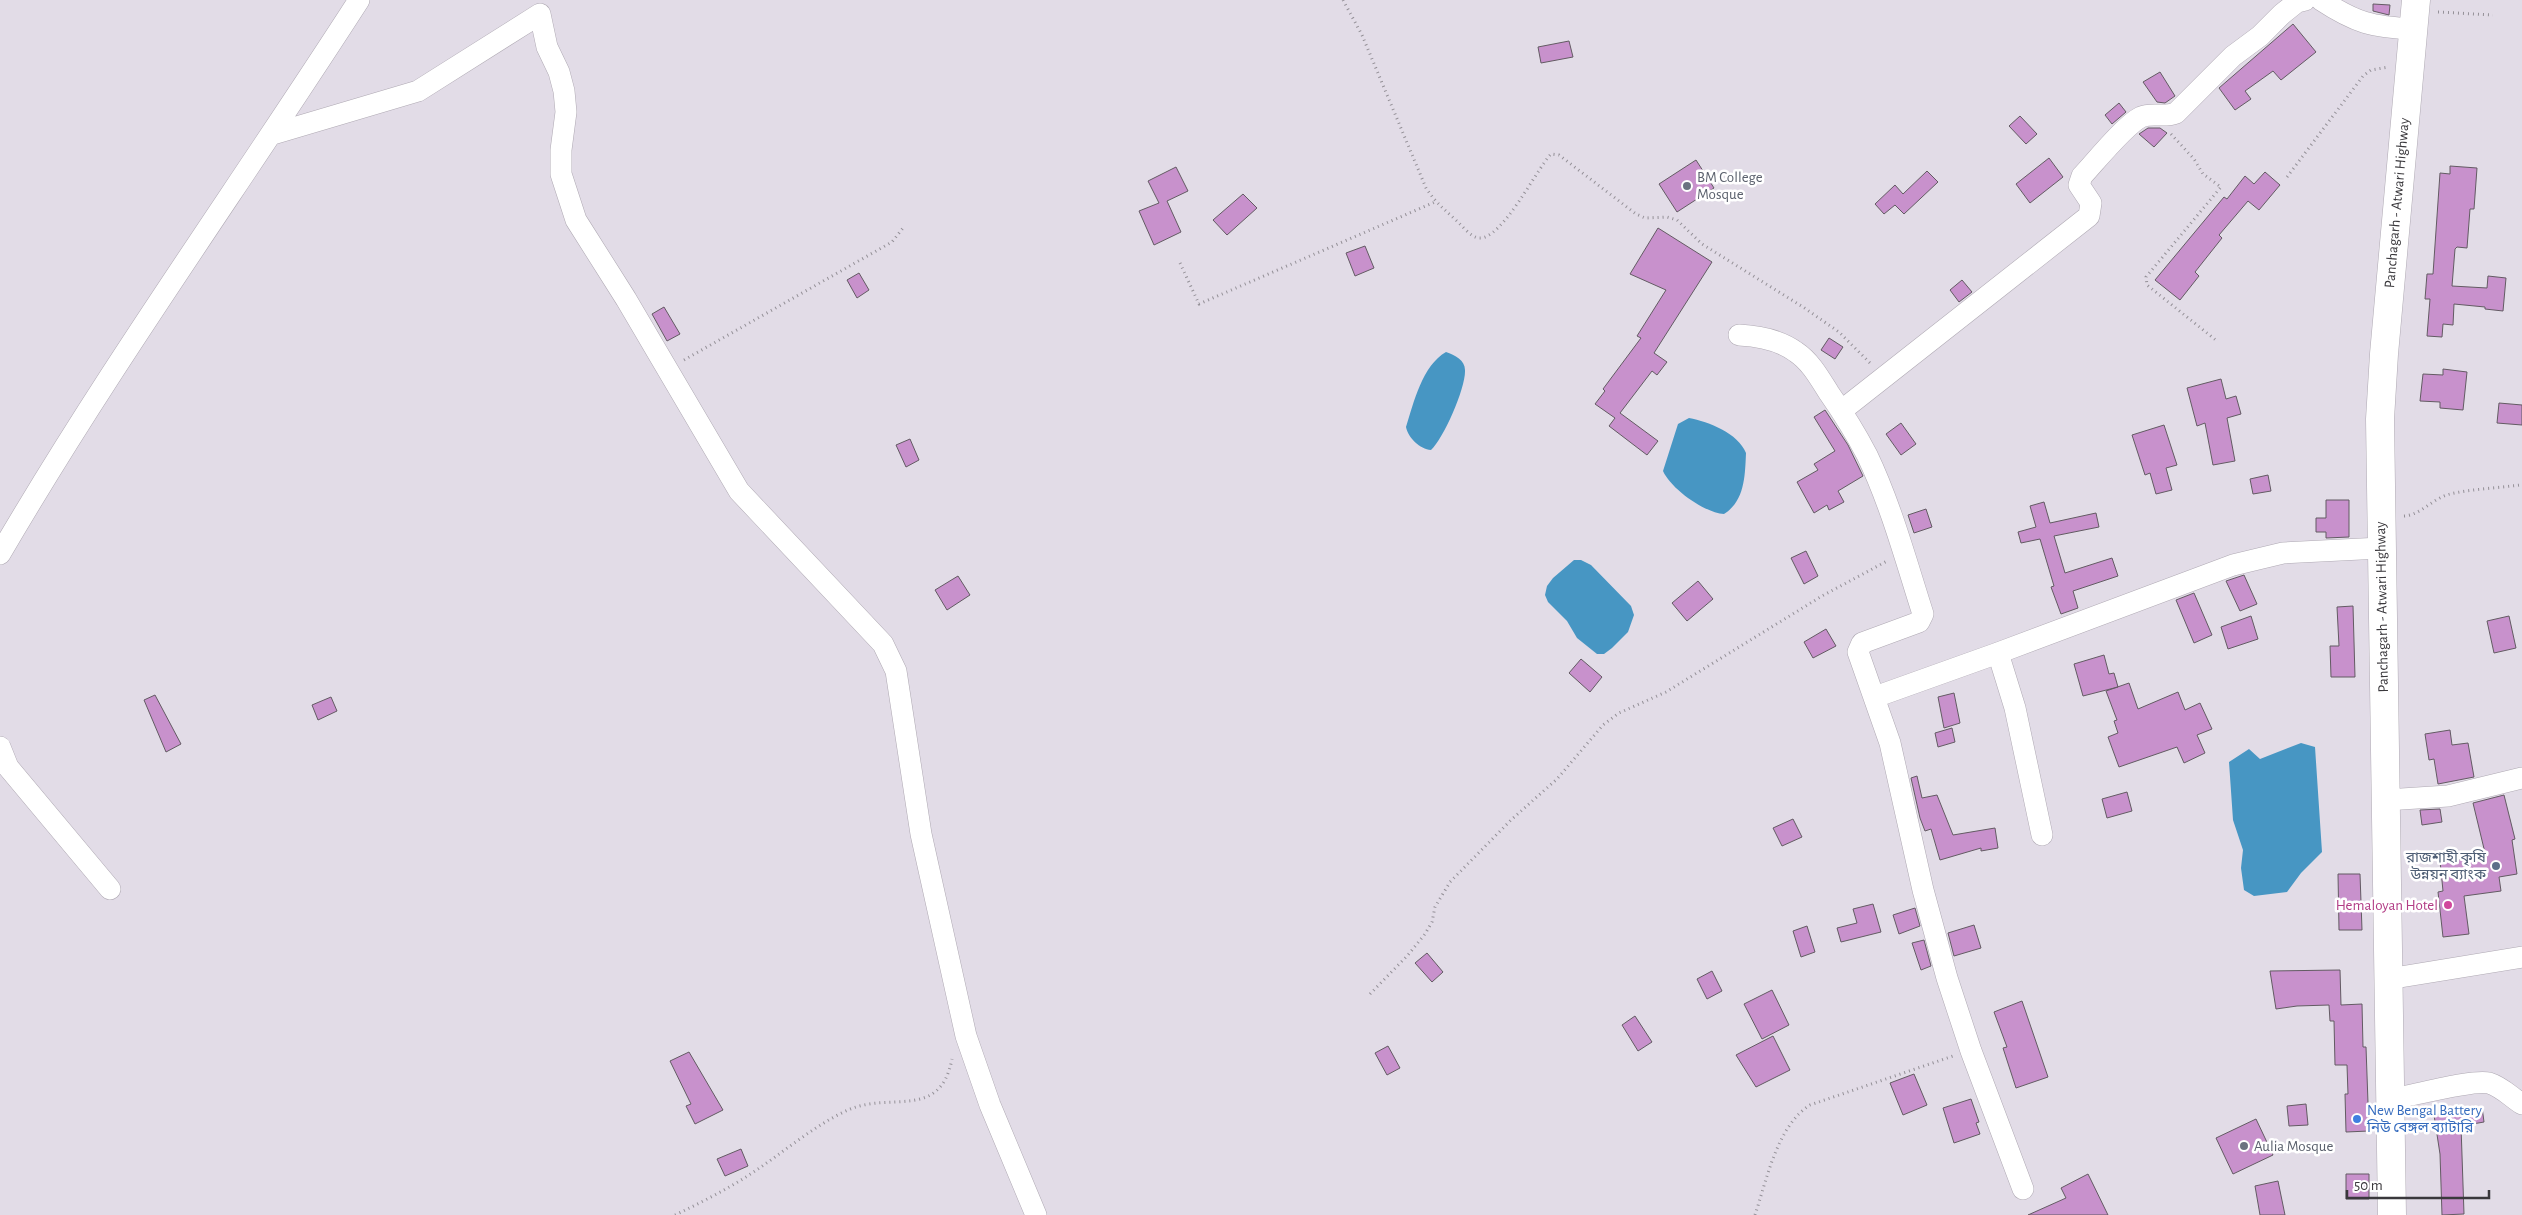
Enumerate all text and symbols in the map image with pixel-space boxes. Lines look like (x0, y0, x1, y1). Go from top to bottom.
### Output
street label: Panchagarh - Atwari Highway (2382, 117, 2412, 289)
place label: BM College Mosque (1697, 170, 1763, 202)
marker: BM College Mosque (1681, 180, 1693, 192)
street label: Panchagarh - Atwari Highway (2373, 521, 2391, 693)
place label: রাজশাহী কৃষি উন্নয়ন ব্যাংক (2405, 849, 2487, 882)
marker: রাজশাহী কৃষি উন্নয়ন ব্যাংক (2490, 860, 2502, 872)
place label: Hemaloyan Hotel (2336, 898, 2438, 913)
marker: Hemaloyan Hotel (2442, 899, 2454, 911)
place label: New Bengal Battery নিউ বেঙ্গল ব্যাটারি (2366, 1103, 2483, 1135)
marker: New Bengal Battery নিউ বেঙ্গল ব্যাটারি (2351, 1113, 2363, 1125)
place label: Aulia Mosque (2254, 1139, 2333, 1154)
marker: Aulia Mosque (2238, 1140, 2250, 1152)
scale bar (2347, 1168, 2490, 1200)
text: 50 m (2354, 1178, 2383, 1193)

